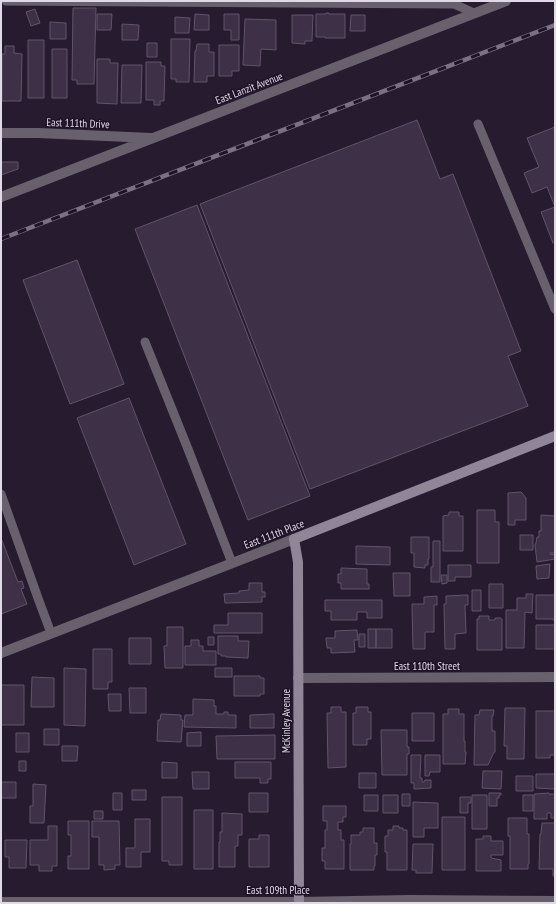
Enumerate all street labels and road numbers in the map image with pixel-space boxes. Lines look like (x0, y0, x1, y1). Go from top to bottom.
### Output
street label: East Lanzit Avenue (213, 69, 285, 107)
street label: East 111th Drive (46, 115, 110, 131)
street label: East 111th Place (242, 516, 307, 552)
street label: East 110th Street (394, 659, 460, 673)
street label: McKinley Avenue (279, 688, 293, 753)
street label: East 109th Place (246, 883, 310, 897)

